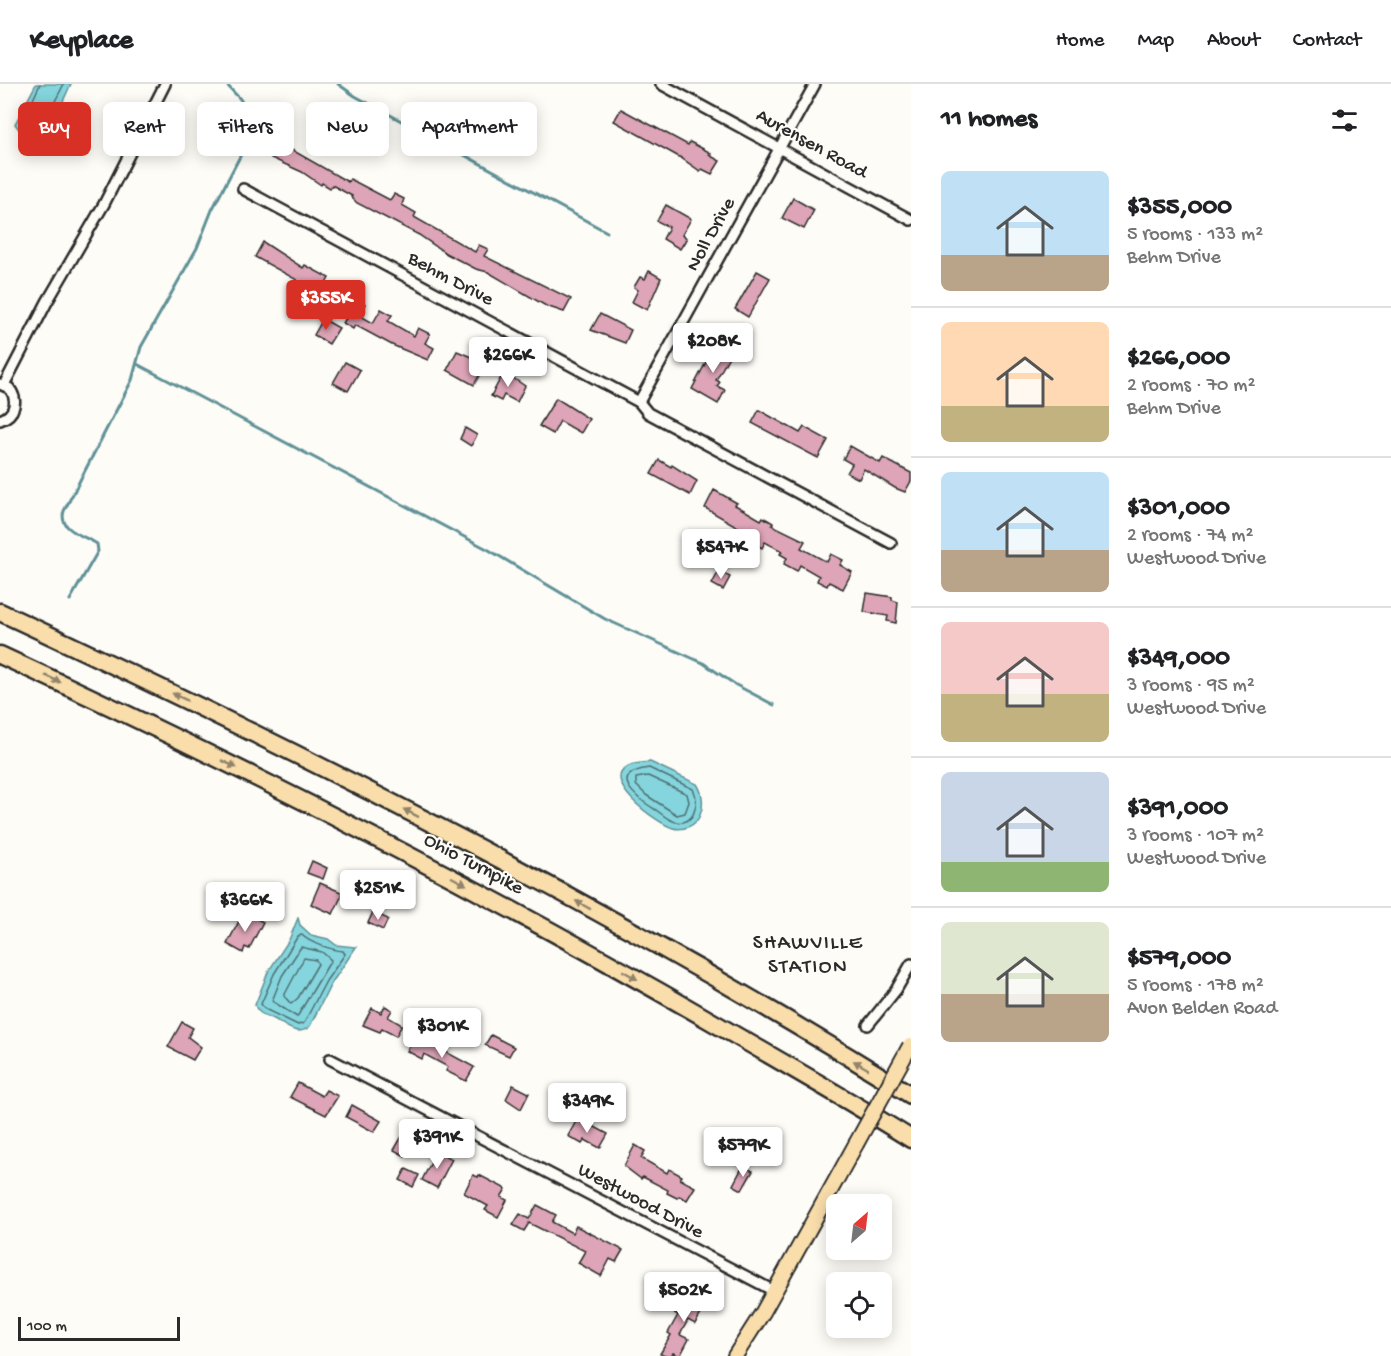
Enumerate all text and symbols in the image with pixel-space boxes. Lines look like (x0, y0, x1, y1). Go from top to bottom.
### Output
text: Keyplace (30, 25, 133, 58)
text: Home (1056, 29, 1104, 54)
text: Map (1137, 29, 1174, 54)
text: About (1207, 29, 1260, 54)
text: Contact (1293, 29, 1361, 54)
chip: Buy (18, 102, 91, 156)
chip: Rent (103, 102, 185, 156)
chip: Filters (197, 102, 294, 156)
chip: New (306, 102, 389, 156)
chip: Apartment (401, 102, 537, 156)
icon: filters (1328, 104, 1361, 137)
street label: Aurensen Road (751, 105, 873, 186)
text: 11 homes (941, 105, 1037, 136)
text: $355,000 (1127, 193, 1232, 224)
street label: Noll Drive (682, 194, 742, 276)
icon: home (989, 195, 1061, 267)
text: 5 rooms · 133 m² (1127, 224, 1263, 247)
street label: Behm Drive (402, 247, 497, 312)
text: Behm Drive (1127, 247, 1221, 270)
pin: $355K (284, 280, 368, 331)
text: $355K (300, 288, 352, 311)
pin: $208K (671, 323, 755, 374)
text: $208K (687, 331, 739, 354)
pin: $266K (466, 337, 550, 388)
text: $266,000 (1127, 344, 1230, 375)
text: $266K (483, 345, 533, 368)
icon: home (989, 346, 1061, 418)
text: 2 rooms · 70 m² (1127, 375, 1255, 398)
text: Behm Drive (1127, 398, 1221, 421)
text: $301,000 (1127, 494, 1230, 525)
icon: home (989, 496, 1061, 568)
text: 2 rooms · 74 m² (1127, 525, 1253, 548)
pin: $547K (679, 529, 763, 580)
text: $547K (696, 537, 746, 560)
text: Westwood Drive (1127, 548, 1266, 571)
text: $349,000 (1127, 644, 1230, 675)
icon: home (989, 646, 1061, 718)
one-way arrow (45, 675, 62, 684)
text: 3 rooms · 95 m² (1127, 675, 1255, 698)
one-way arrow (172, 692, 189, 701)
text: Westwood Drive (1127, 698, 1266, 721)
one-way arrow (220, 758, 238, 768)
text: $391,000 (1127, 794, 1228, 825)
icon: home (989, 796, 1061, 868)
one-way arrow (402, 808, 420, 818)
text: 3 rooms · 107 m² (1127, 825, 1264, 848)
street label: Ohio Turnpike (419, 829, 527, 901)
text: Westwood Drive (1127, 848, 1266, 871)
pin: $251K (336, 870, 420, 921)
one-way arrow (450, 876, 467, 886)
text: $251K (354, 878, 402, 901)
pin: $366K (203, 882, 287, 933)
text: $366K (220, 890, 270, 913)
one-way arrow (574, 900, 591, 910)
district label: SHAWVILLE STATION (753, 932, 863, 981)
text: $579,000 (1127, 944, 1231, 975)
icon: home (989, 946, 1061, 1018)
one-way arrow (622, 969, 638, 980)
text: 5 rooms · 178 m² (1127, 975, 1264, 998)
text: Avon Belden Road (1127, 998, 1277, 1021)
pin: $301K (400, 1008, 484, 1059)
text: $301K (417, 1016, 467, 1039)
one-way arrow (853, 1059, 869, 1070)
pin: $349K (545, 1083, 629, 1134)
text: $349K (562, 1091, 612, 1114)
pin: $391K (395, 1119, 479, 1170)
text: $391K (413, 1127, 461, 1150)
pin: $579K (701, 1127, 785, 1178)
text: $579K (718, 1135, 768, 1158)
street label: Westwood Drive (573, 1159, 707, 1245)
north arrow (826, 1194, 892, 1260)
map controls (826, 1194, 892, 1338)
pin: $502K (642, 1272, 726, 1323)
button: locate (826, 1272, 892, 1338)
text: $502K (658, 1280, 710, 1303)
scale bar (18, 1314, 180, 1342)
text: 100 m (27, 1318, 67, 1337)

